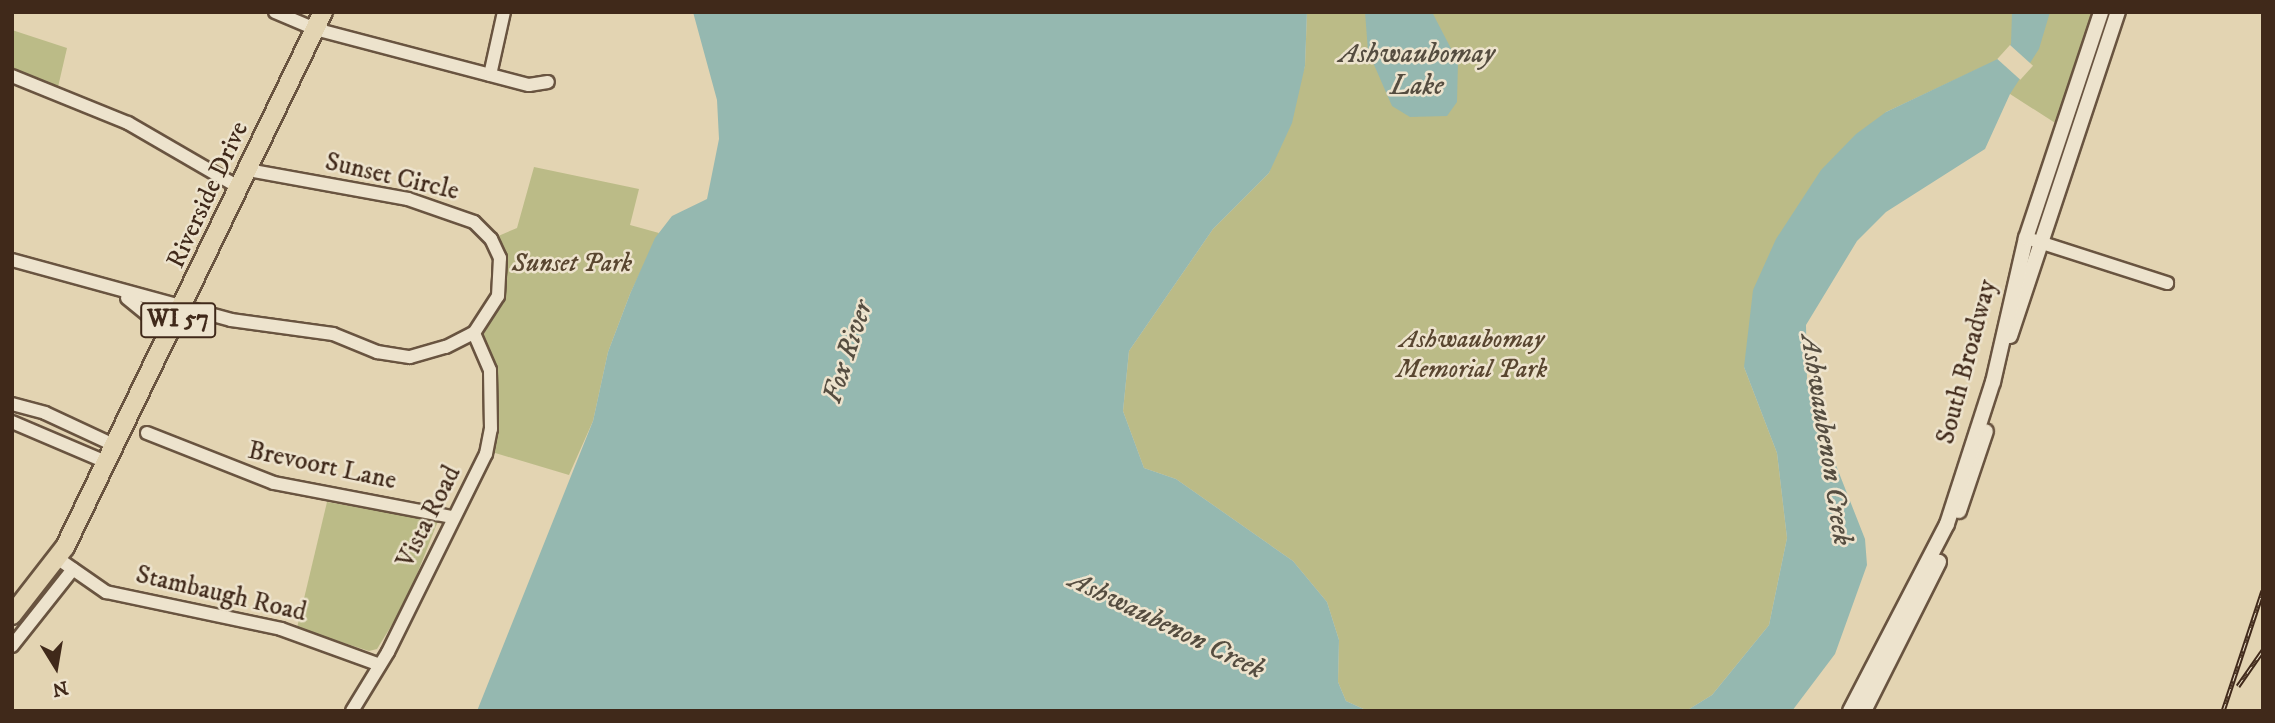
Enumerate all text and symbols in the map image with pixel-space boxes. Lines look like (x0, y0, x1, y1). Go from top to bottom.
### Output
water label: Ashwaubomay Lake (1339, 37, 1495, 103)
street label: Riverside Drive (160, 117, 256, 273)
street label: Sunset Circle (322, 146, 462, 208)
park label: Sunset Park (512, 248, 632, 280)
street label: South Broadway (1930, 276, 2004, 448)
water label: Fox River (816, 297, 880, 407)
road number: WI 57 (140, 300, 216, 340)
park label: Ashwaubomay Memorial Park (1397, 324, 1547, 386)
water label: Ashwaubenon Creek (1793, 332, 1859, 548)
street label: Brevoort Lane (245, 435, 399, 497)
street label: Vista Road (390, 461, 468, 573)
street label: Stambaugh Road (133, 559, 309, 629)
water label: Ashwaubenon Creek (1064, 563, 1270, 687)
north arrow (21, 632, 91, 702)
text: N (50, 675, 70, 701)

